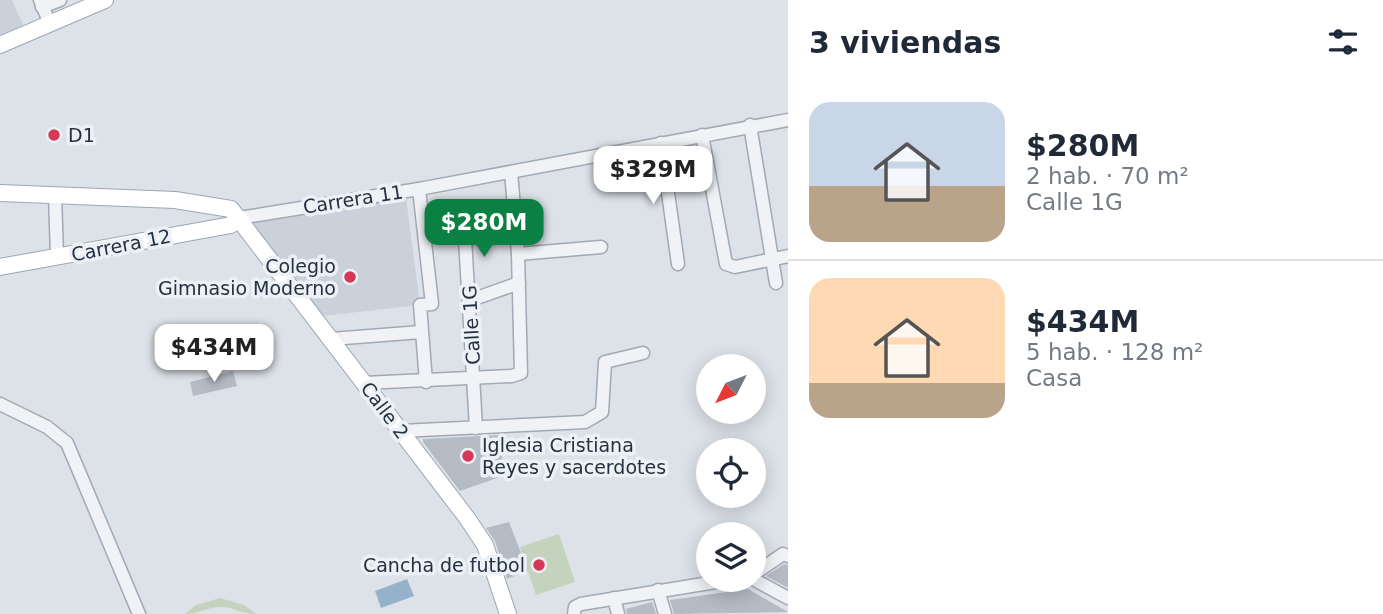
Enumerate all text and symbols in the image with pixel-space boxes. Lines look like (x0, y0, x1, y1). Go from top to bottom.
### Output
icon: filters (1324, 23, 1362, 61)
text: 3 viviendas (809, 25, 1001, 60)
place label: D1 (68, 124, 95, 146)
marker: D1 (46, 127, 62, 143)
text: $280M (1026, 128, 1139, 163)
icon: home (865, 130, 949, 214)
pin: $329M (604, 146, 702, 206)
text: $329M (610, 156, 696, 182)
text: 2 hab. · 70 m² (1026, 163, 1189, 189)
street label: Carrera 11 (301, 180, 405, 218)
text: Calle 1G (1026, 189, 1123, 215)
pin: $280M (435, 200, 533, 259)
text: $280M (441, 209, 527, 235)
street label: Carrera 12 (69, 225, 173, 265)
place label: Colegio Gimnasio Moderno (158, 255, 336, 299)
marker: Colegio Gimnasio Moderno (342, 269, 358, 285)
street label: Calle 1G (458, 284, 484, 366)
text: $434M (1026, 304, 1139, 339)
icon: home (865, 306, 949, 390)
pin: $434M (165, 324, 263, 384)
text: $434M (171, 334, 257, 360)
text: 5 hab. · 128 m² (1026, 339, 1203, 365)
north arrow (696, 354, 766, 424)
map controls (696, 354, 766, 592)
text: Casa (1026, 365, 1082, 391)
street label: Calle 2 (357, 377, 413, 443)
place label: Iglesia Cristiana Reyes y sacerdotes (482, 434, 666, 478)
button: locate (696, 438, 766, 508)
marker: Iglesia Cristiana Reyes y sacerdotes (460, 448, 476, 464)
button: layers (696, 522, 766, 592)
place label: Cancha de futbol (363, 554, 525, 576)
marker: Cancha de futbol (531, 557, 547, 573)

